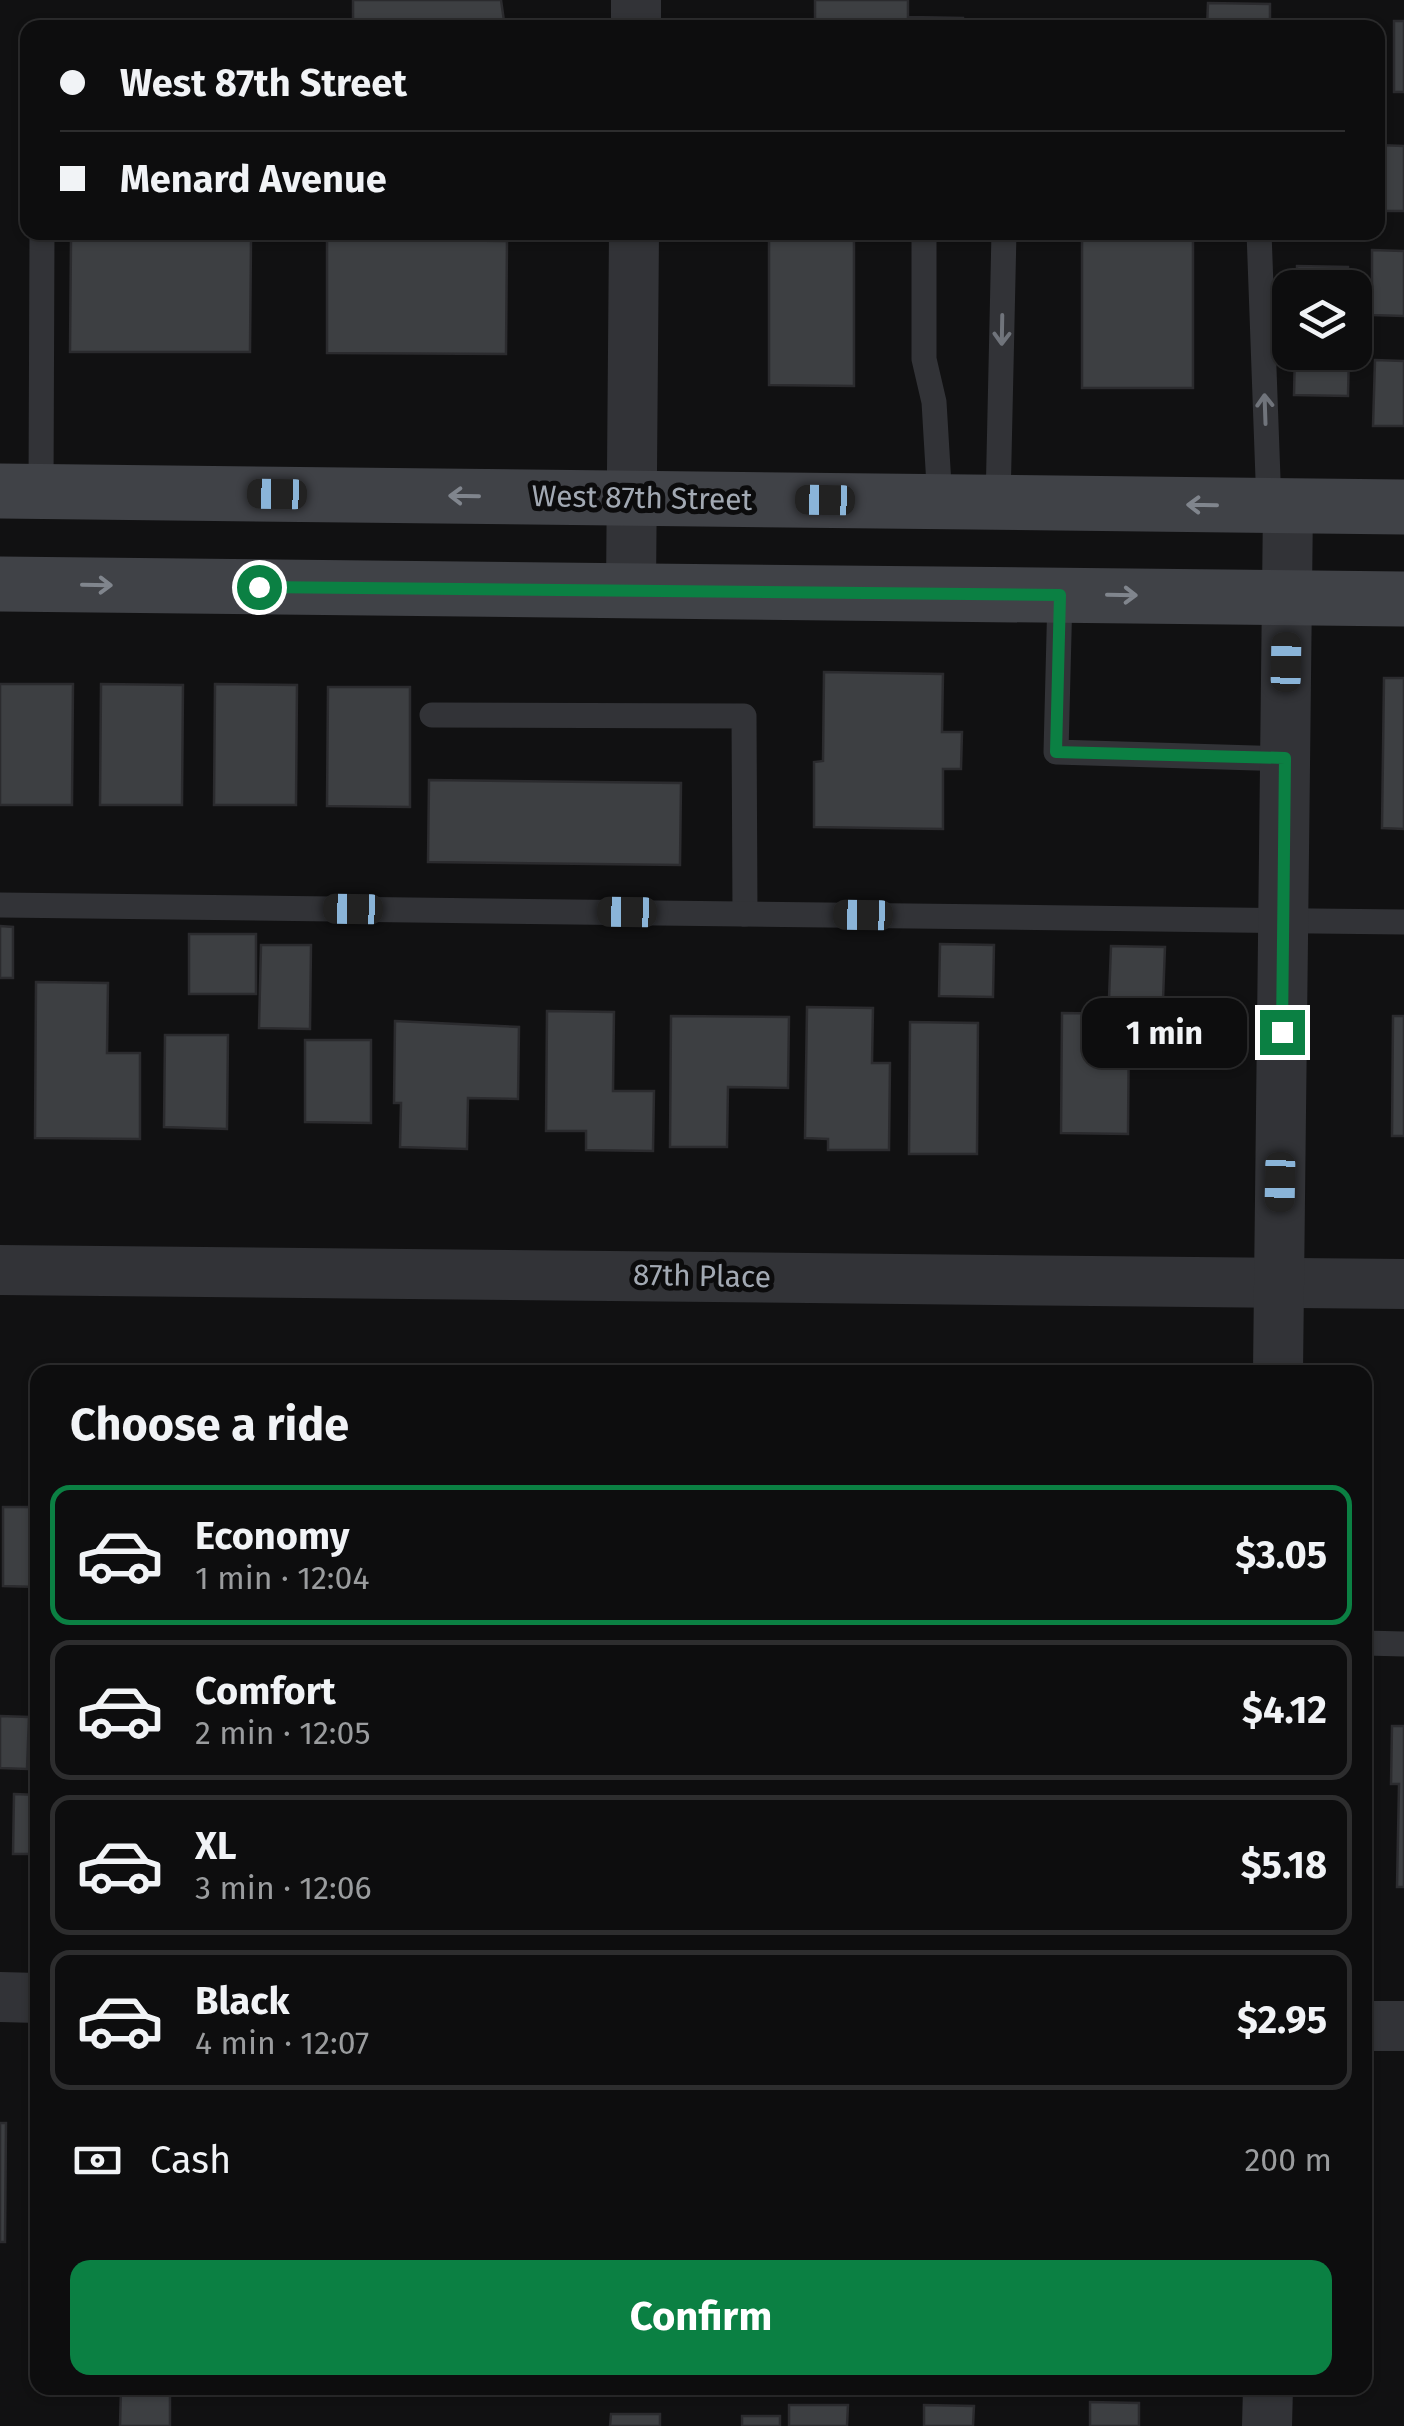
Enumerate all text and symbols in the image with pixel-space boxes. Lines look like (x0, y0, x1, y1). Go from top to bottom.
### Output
text: West 87th Street (120, 60, 407, 106)
text: Menard Avenue (120, 156, 387, 202)
map controls (1272, 270, 1372, 370)
button: layers (1272, 270, 1372, 370)
one-way arrow (992, 313, 1011, 345)
one-way arrow (1256, 393, 1275, 425)
car (247, 478, 307, 510)
street label: West 87th Street (531, 478, 753, 518)
car (795, 484, 855, 516)
one-way arrow (449, 486, 482, 506)
one-way arrow (1186, 496, 1218, 514)
route start (237, 565, 282, 610)
one-way arrow (81, 576, 113, 595)
one-way arrow (1106, 586, 1138, 605)
car (1270, 632, 1302, 692)
car (323, 893, 383, 925)
car (597, 896, 657, 928)
car (833, 899, 893, 931)
callout: 1 min (1082, 997, 1247, 1067)
route end (1260, 1010, 1305, 1055)
text: 1 min (1126, 1014, 1203, 1052)
car (1264, 1152, 1296, 1212)
street label: 87th Place (633, 1257, 771, 1295)
text: Choose a ride (70, 1398, 349, 1452)
icon: car (75, 1510, 165, 1600)
text: Economy (195, 1513, 350, 1559)
text: $3.05 (1235, 1532, 1327, 1578)
text: 1 min · 12:04 (195, 1559, 369, 1597)
icon: car (75, 1665, 165, 1755)
text: Comfort (195, 1668, 336, 1714)
text: $4.12 (1242, 1687, 1327, 1733)
text: 2 min · 12:05 (195, 1714, 370, 1752)
icon: car (75, 1820, 165, 1910)
text: XL (195, 1823, 237, 1869)
text: $5.18 (1241, 1842, 1327, 1888)
text: 3 min · 12:06 (195, 1869, 372, 1907)
icon: car (75, 1975, 165, 2065)
text: Black (195, 1978, 290, 2024)
text: $2.95 (1237, 1997, 1327, 2043)
text: 4 min · 12:07 (195, 2024, 369, 2062)
icon: cash (70, 2133, 125, 2188)
text: Cash (150, 2137, 231, 2183)
text: 200 m (1245, 2141, 1332, 2179)
button: Confirm (70, 2260, 1332, 2375)

